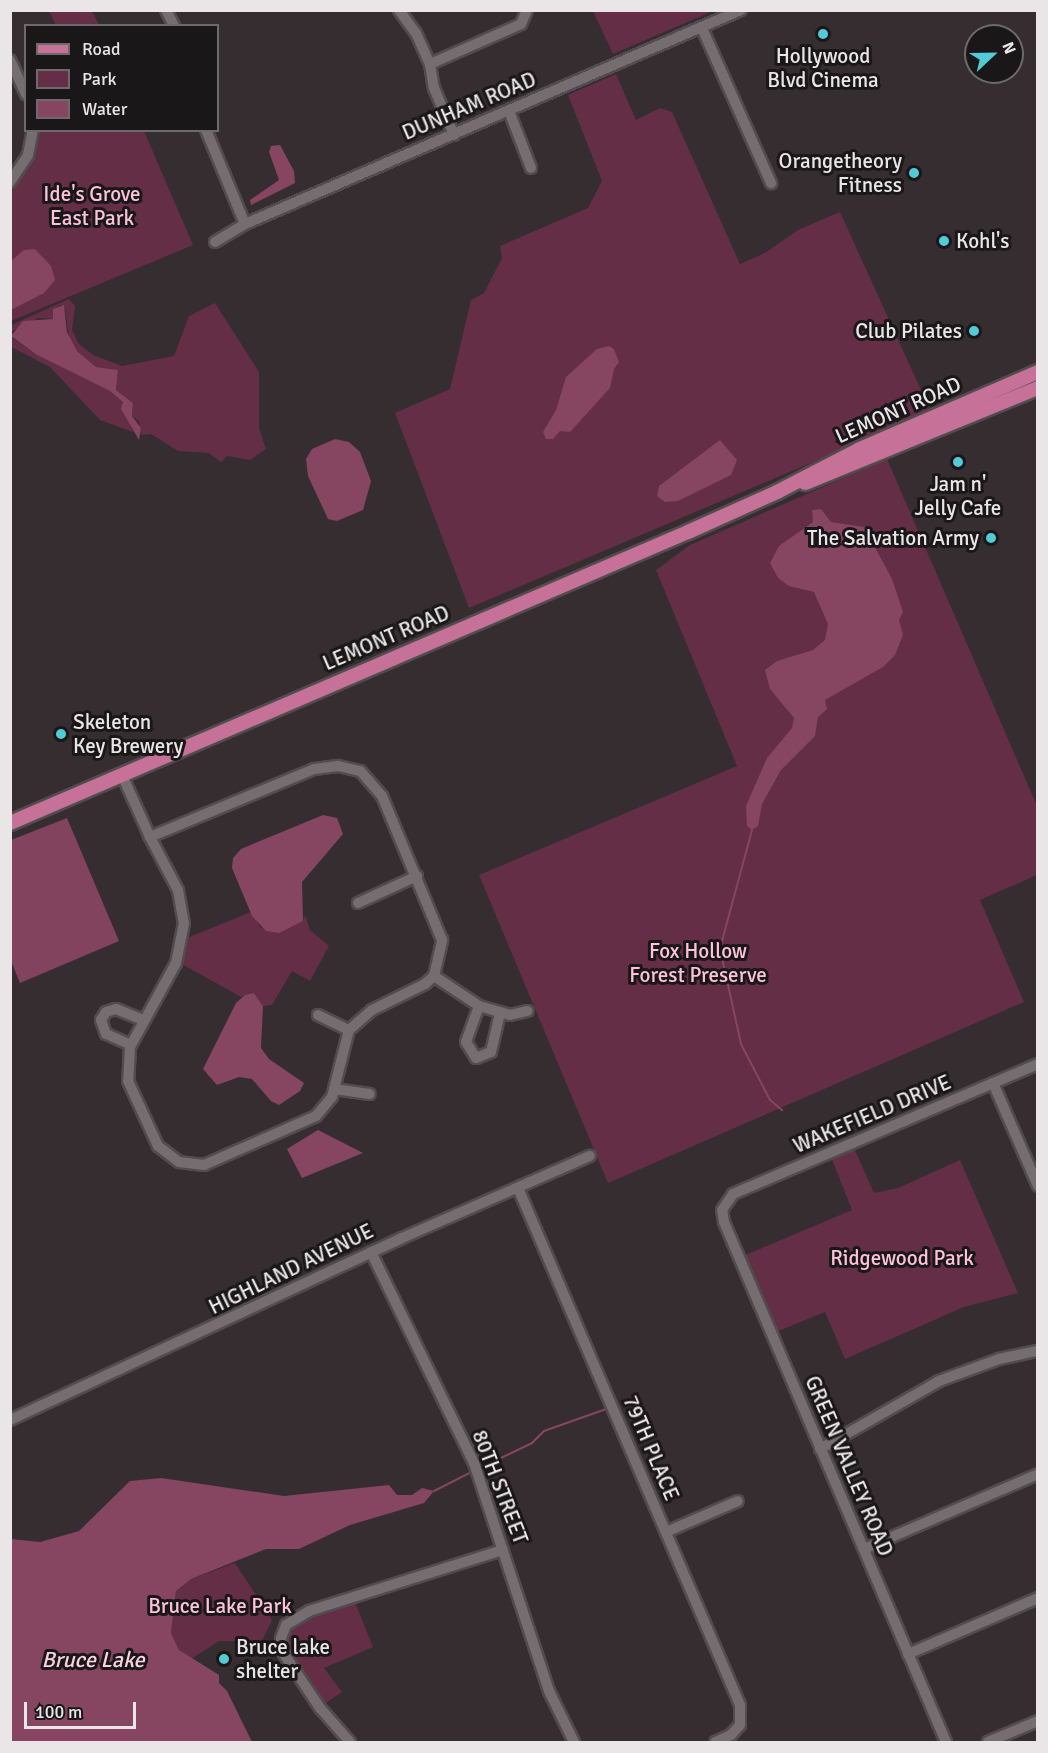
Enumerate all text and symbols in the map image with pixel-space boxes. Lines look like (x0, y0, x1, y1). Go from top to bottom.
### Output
legend (24, 24, 219, 132)
north arrow (964, 24, 1024, 84)
marker: Hollywood Blvd Cinema (816, 27, 830, 41)
text: Road (82, 38, 121, 60)
text: N (997, 39, 1020, 57)
place label: Hollywood Blvd Cinema (767, 43, 879, 93)
street label: DUNHAM ROAD (398, 67, 540, 145)
text: Park (82, 68, 117, 90)
text: Water (82, 98, 127, 120)
place label: Orangetheory Fitness (779, 148, 902, 198)
marker: Orangetheory Fitness (907, 166, 921, 180)
park label: Ide's Grove East Park (43, 181, 141, 231)
place label: Kohl's (956, 228, 1010, 254)
marker: Kohl's (937, 234, 951, 248)
place label: Club Pilates (855, 318, 962, 344)
marker: Club Pilates (967, 324, 981, 338)
street label: LEMONT ROAD (831, 371, 965, 449)
marker: Jam n' Jelly Cafe (951, 455, 965, 469)
place label: Jam n' Jelly Cafe (915, 471, 1001, 521)
place label: The Salvation Army (807, 525, 979, 551)
marker: The Salvation Army (984, 531, 998, 545)
street label: LEMONT ROAD (319, 600, 453, 676)
place label: Skeleton Key Brewery (73, 709, 183, 759)
marker: Skeleton Key Brewery (54, 727, 68, 741)
park label: Fox Hollow Forest Preserve (629, 938, 767, 988)
street label: WAKEFIELD DRIVE (789, 1069, 955, 1159)
street label: HIGHLAND AVENUE (205, 1218, 377, 1320)
park label: Ridgewood Park (830, 1245, 974, 1271)
street label: GREEN VALLEY ROAD (800, 1372, 898, 1560)
street label: 79TH PLACE (618, 1392, 684, 1504)
street label: 80TH STREET (467, 1426, 533, 1548)
park label: Bruce Lake Park (148, 1593, 292, 1619)
place label: Bruce lake shelter (236, 1634, 330, 1684)
water label: Bruce Lake (41, 1647, 145, 1673)
marker: Bruce lake shelter (217, 1652, 231, 1666)
scale bar (27, 1690, 140, 1728)
text: 100 m (35, 1701, 82, 1723)

